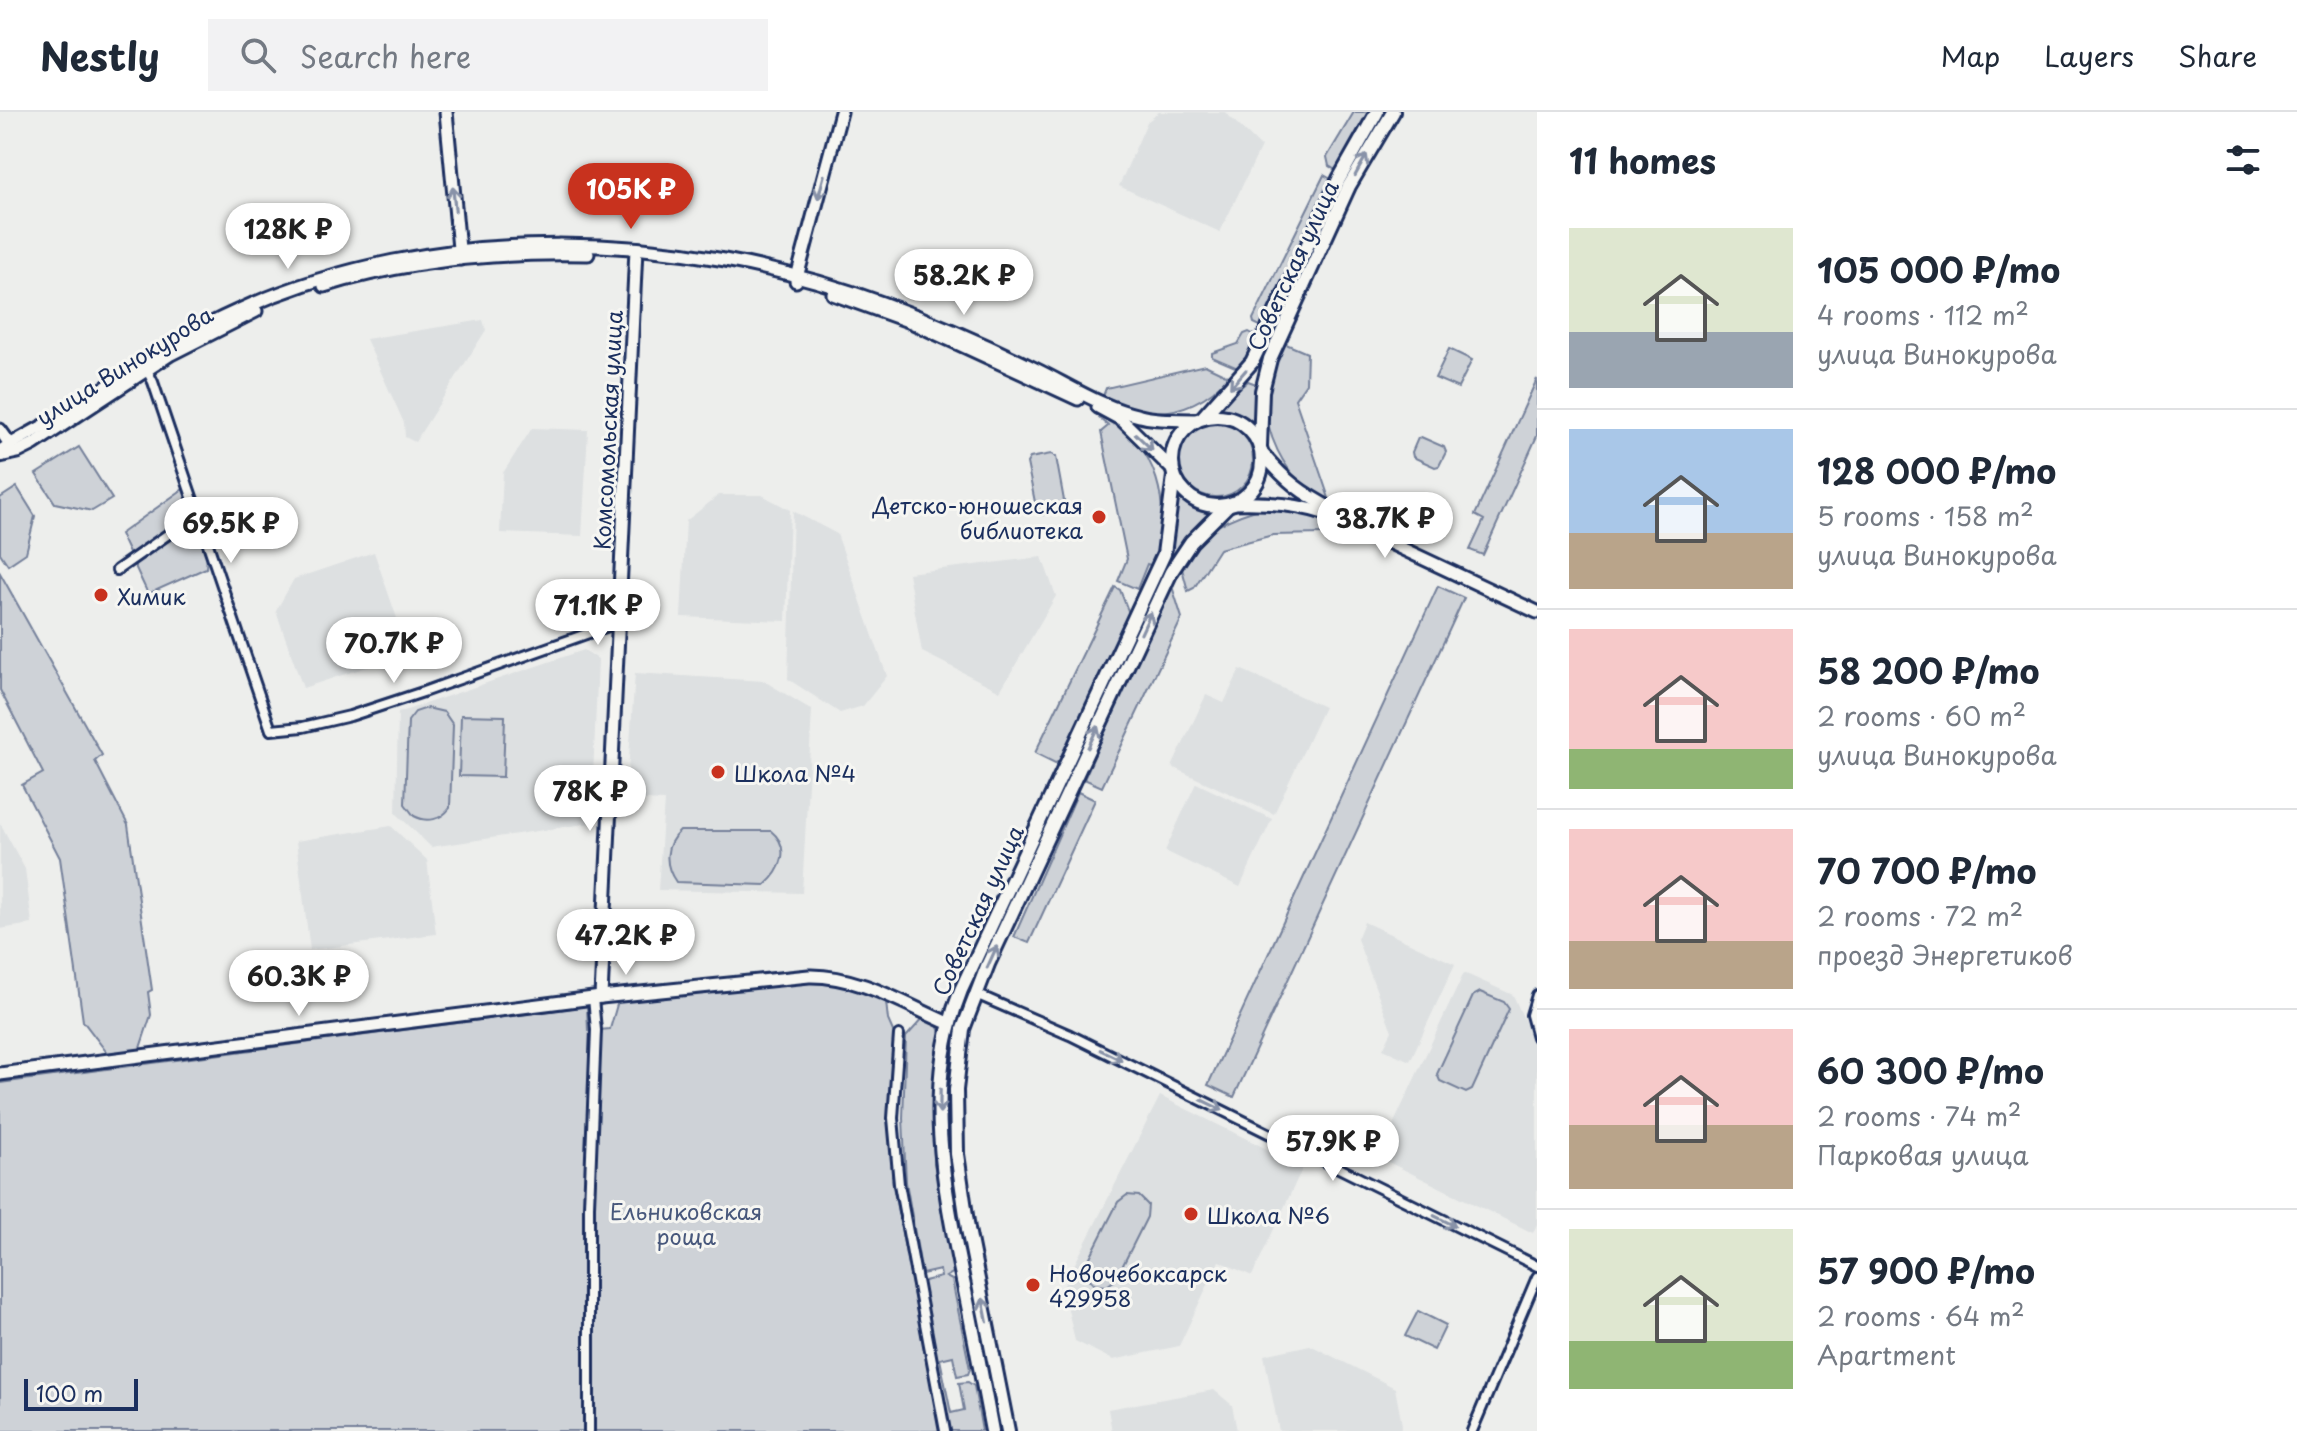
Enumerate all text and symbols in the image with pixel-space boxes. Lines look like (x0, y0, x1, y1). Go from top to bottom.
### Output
search box (208, 19, 768, 91)
text: Nestly (40, 27, 160, 84)
icon: search (236, 33, 280, 77)
text: Search here (300, 33, 471, 78)
text: Map (1940, 34, 2000, 77)
text: Layers (2044, 34, 2134, 77)
text: Share (2178, 34, 2257, 77)
text: 11 homes (1569, 134, 1716, 186)
icon: filters (2221, 138, 2265, 182)
one-way arrow (1354, 154, 1369, 178)
pin: 105K ₽ (566, 163, 696, 231)
text: 105K ₽ (586, 169, 676, 208)
one-way arrow (812, 174, 827, 200)
street label: Советская улица (1238, 174, 1346, 356)
one-way arrow (446, 186, 461, 213)
pin: 128K ₽ (223, 203, 353, 271)
text: 128K ₽ (243, 209, 333, 248)
text: 105 000 ₽/mo (1817, 243, 2060, 295)
pin: 58.2K ₽ (890, 249, 1038, 317)
text: 58.2K ₽ (912, 255, 1016, 294)
icon: home (1633, 260, 1729, 356)
text: 4 rooms · 112 m² (1817, 295, 2029, 334)
street label: улица Винокурова (29, 297, 219, 433)
street label: Комсомольская улица (584, 309, 630, 551)
text: улица Винокурова (1817, 334, 2057, 373)
one-way arrow (1228, 369, 1247, 389)
one-way arrow (1134, 432, 1154, 451)
text: 128 000 ₽/mo (1817, 444, 2056, 496)
icon: home (1633, 461, 1729, 557)
place label: Детско-юношеская библиотека (872, 488, 1083, 546)
pin: 38.7K ₽ (1311, 492, 1459, 560)
text: 5 rooms · 158 m² (1817, 496, 2034, 535)
pin: 69.5K ₽ (157, 497, 305, 565)
text: 38.7K ₽ (1335, 498, 1435, 537)
text: 69.5K ₽ (182, 503, 280, 542)
marker: Детско-юношеская библиотека (1090, 508, 1108, 526)
text: улица Винокурова (1817, 535, 2057, 574)
place label: Химик (117, 579, 187, 612)
pin: 71.1K ₽ (524, 579, 672, 647)
text: 71.1K ₽ (553, 585, 643, 624)
marker: Химик (92, 586, 110, 604)
one-way arrow (1139, 611, 1154, 635)
pin: 70.7K ₽ (320, 617, 468, 685)
text: 70.7K ₽ (344, 623, 444, 662)
text: 58 200 ₽/mo (1817, 644, 2040, 696)
icon: home (1633, 661, 1729, 757)
text: 2 rooms · 60 m² (1817, 696, 2026, 735)
one-way arrow (1087, 726, 1102, 750)
text: улица Винокурова (1817, 735, 2057, 774)
place label: Школа №4 (734, 756, 856, 789)
marker: Школа №4 (709, 763, 727, 781)
pin: 78K ₽ (534, 765, 646, 833)
text: 78K ₽ (552, 771, 628, 810)
street label: Советская улица (923, 819, 1031, 1001)
text: 70 700 ₽/mo (1817, 844, 2036, 896)
icon: home (1633, 861, 1729, 957)
text: 2 rooms · 72 m² (1817, 896, 2023, 935)
pin: 47.2K ₽ (552, 909, 700, 977)
text: 47.2K ₽ (575, 915, 677, 954)
text: проезд Энергетиков (1817, 935, 2073, 974)
one-way arrow (985, 945, 1000, 969)
pin: 60.3K ₽ (225, 950, 373, 1018)
text: 60.3K ₽ (247, 956, 351, 995)
text: 60 300 ₽/mo (1817, 1044, 2044, 1096)
one-way arrow (1099, 1048, 1123, 1064)
icon: home (1633, 1061, 1729, 1157)
one-way arrow (933, 1087, 948, 1114)
text: 2 rooms · 74 m² (1817, 1096, 2021, 1135)
one-way arrow (1200, 1098, 1224, 1114)
pin: 57.9K ₽ (1259, 1115, 1407, 1183)
text: 57.9K ₽ (1285, 1121, 1381, 1160)
text: Парковая улица (1817, 1135, 2029, 1174)
park label: Ельниковская роща (610, 1194, 762, 1252)
place label: Школа №6 (1207, 1198, 1330, 1231)
marker: Школа №6 (1182, 1205, 1200, 1223)
one-way arrow (1433, 1213, 1457, 1229)
text: 57 900 ₽/mo (1817, 1244, 2035, 1296)
place label: Новочебоксарск 429958 (1049, 1256, 1228, 1314)
icon: home (1633, 1261, 1729, 1357)
marker: Новочебоксарск 429958 (1024, 1276, 1042, 1294)
text: 2 rooms · 64 m² (1817, 1296, 2025, 1335)
one-way arrow (977, 1298, 992, 1324)
text: Apartment (1817, 1335, 1956, 1374)
scale bar (24, 1375, 138, 1411)
text: 100 m (36, 1376, 103, 1409)

